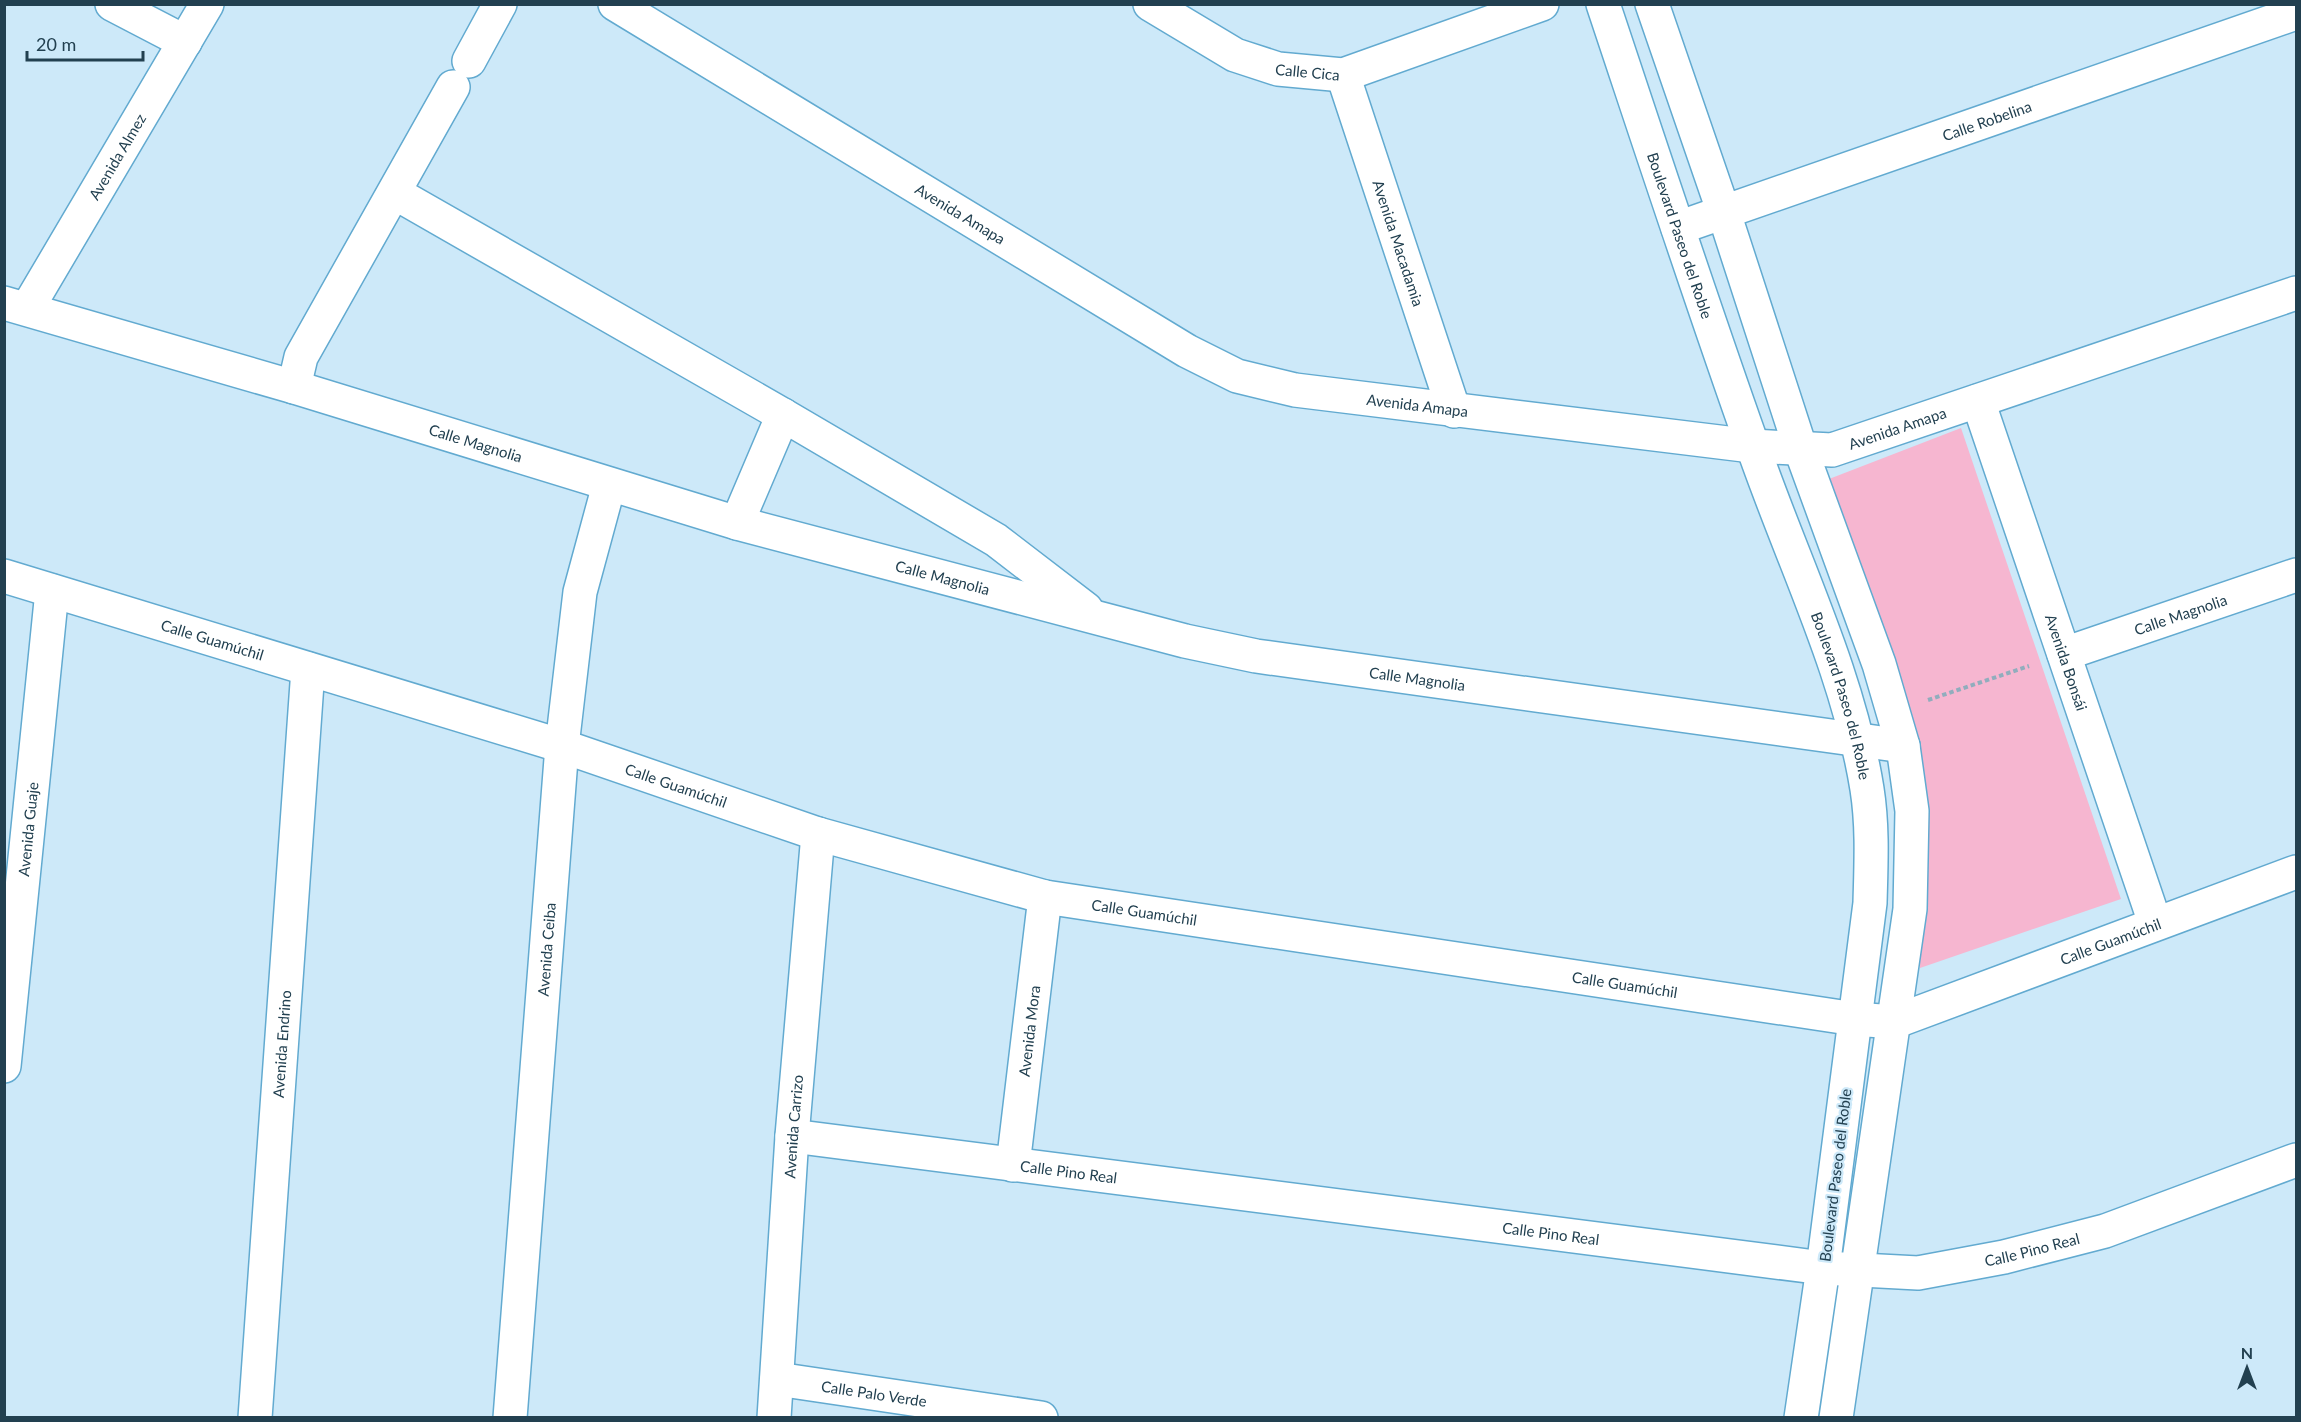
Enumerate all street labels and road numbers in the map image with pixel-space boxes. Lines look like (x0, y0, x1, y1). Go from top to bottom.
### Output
street label: Calle Cica (1275, 60, 1341, 84)
street label: Calle Robelina (1940, 97, 2034, 144)
street label: Avenida Almez (85, 110, 149, 203)
street label: Boulevard Paseo del Roble (1644, 150, 1717, 321)
street label: Avenida Macadamia (1369, 178, 1428, 308)
street label: Avenida Amapa (912, 179, 1009, 248)
street label: Avenida Amapa (1366, 390, 1469, 420)
street label: Avenida Amapa (1846, 403, 1948, 453)
street label: Calle Magnolia (427, 420, 525, 466)
street label: Calle Magnolia (894, 556, 992, 598)
street label: Calle Magnolia (2132, 590, 2229, 638)
street label: Boulevard Paseo del Roble (1808, 609, 1874, 781)
street label: Avenida Bonsái (2042, 612, 2091, 713)
street label: Calle Guamúchil (159, 615, 266, 664)
street label: Calle Magnolia (1368, 663, 1466, 694)
street label: Calle Guamúchil (623, 759, 729, 811)
street label: Avenida Guaje (14, 781, 42, 877)
street label: Calle Guamúchil (1090, 895, 1198, 929)
street label: Avenida Ceiba (534, 902, 559, 997)
street label: Calle Guamúchil (2057, 914, 2163, 968)
street label: Calle Guamúchil (1571, 968, 1679, 1001)
street label: Avenida Mora (1015, 984, 1043, 1078)
street label: Avenida Endrino (269, 989, 294, 1098)
street label: Avenida Carrizo (780, 1074, 806, 1179)
street label: Boulevard Paseo del Roble (1815, 1087, 1855, 1263)
street label: Calle Pino Real (1019, 1156, 1118, 1187)
street label: Calle Pino Real (1501, 1218, 1600, 1248)
street label: Calle Pino Real (1983, 1229, 2082, 1269)
street label: Calle Palo Verde (820, 1377, 928, 1410)

